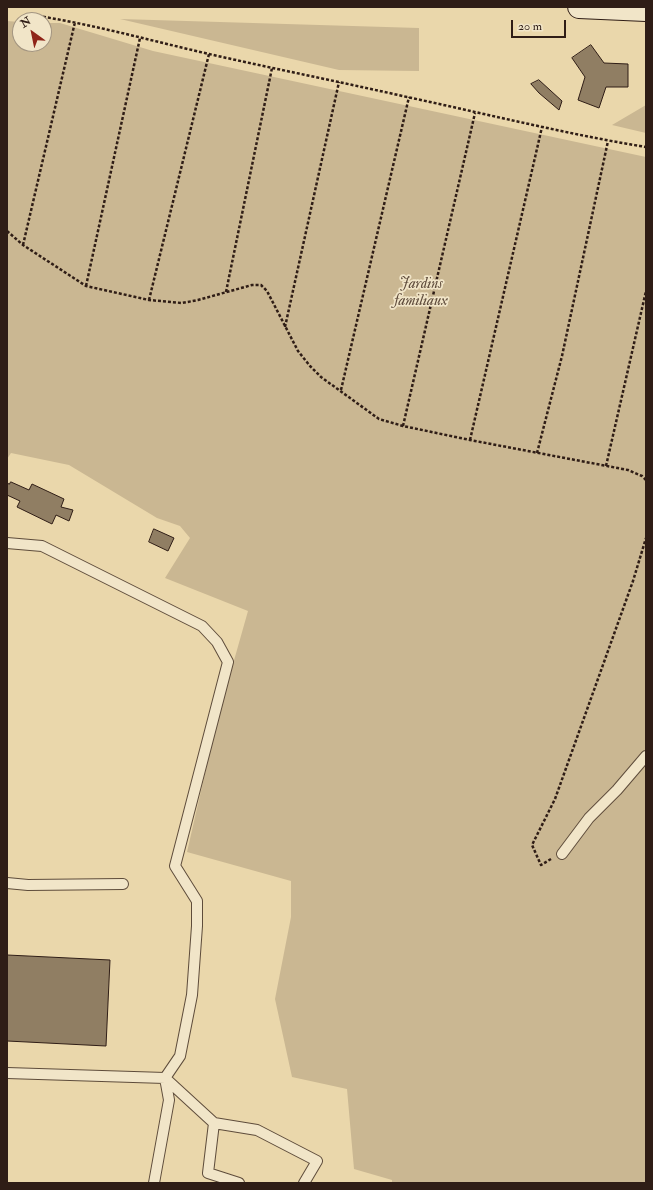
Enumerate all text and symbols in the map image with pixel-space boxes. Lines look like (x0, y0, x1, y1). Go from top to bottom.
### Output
north arrow (12, 12, 52, 52)
scale bar (513, 12, 568, 38)
text: N (18, 14, 33, 30)
text: 20 m (518, 19, 542, 34)
park label: Jardins familiaux (394, 276, 448, 311)

